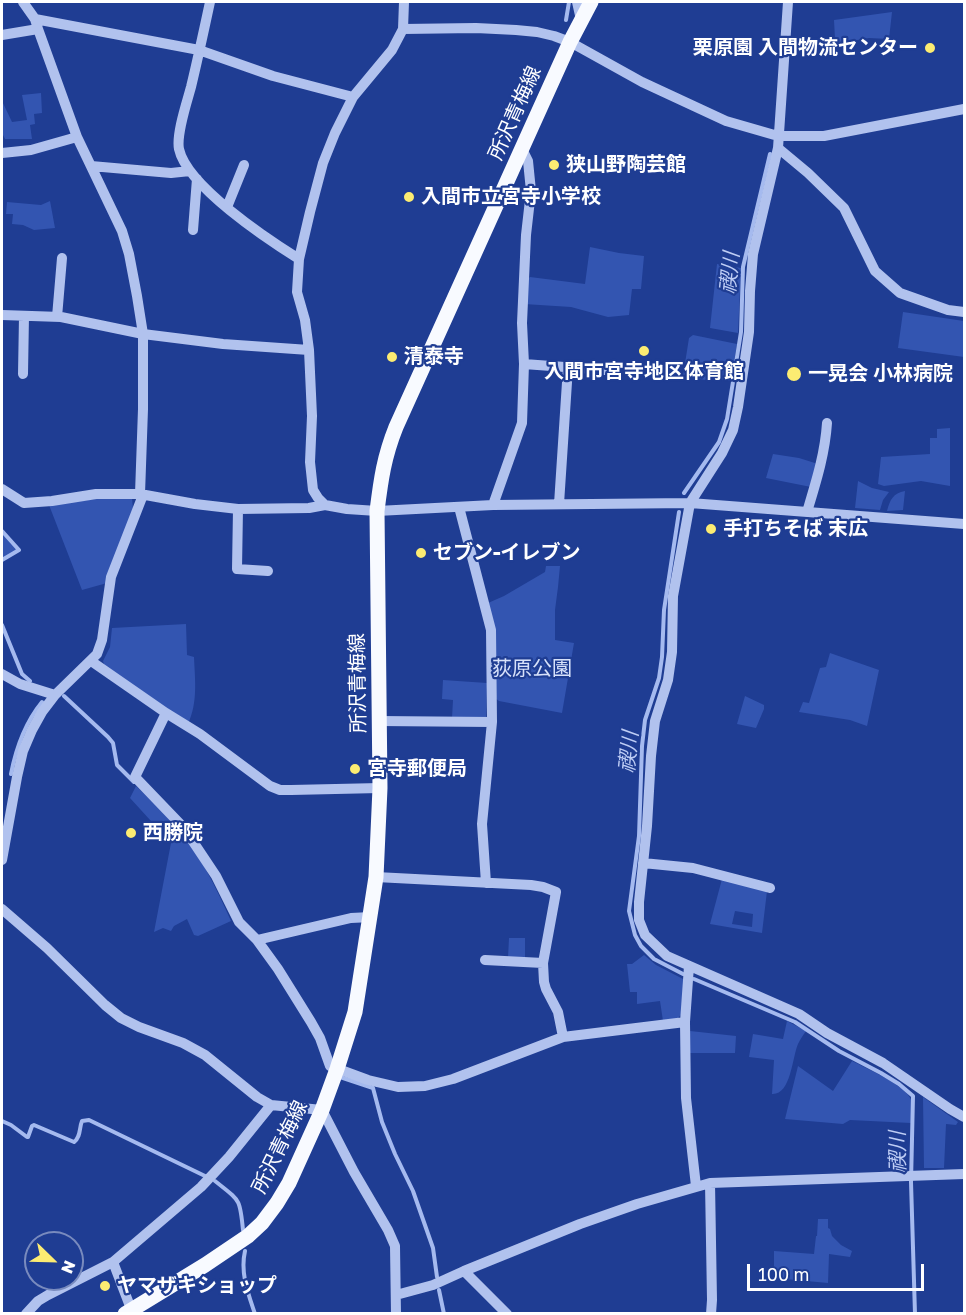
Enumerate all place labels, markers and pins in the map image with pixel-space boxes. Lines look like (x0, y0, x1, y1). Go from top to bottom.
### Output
place label: 栗原園 入間物流センター (693, 36, 918, 60)
marker: 栗原園 入間物流センター (923, 41, 937, 55)
place label: 狭山野陶芸館 (566, 153, 686, 177)
marker: 狭山野陶芸館 (547, 158, 561, 172)
place label: 入間市立宮寺小学校 (421, 185, 601, 209)
marker: 入間市立宮寺小学校 (402, 190, 416, 204)
marker: 入間市宮寺地区体育館 (637, 344, 651, 358)
place label: 清泰寺 (404, 345, 464, 369)
marker: 清泰寺 (385, 350, 399, 364)
place label: 入間市宮寺地区体育館 (544, 360, 744, 384)
place label: 一晃会 小林病院 (808, 362, 953, 386)
marker: 一晃会 小林病院 (785, 365, 803, 383)
place label: 手打ちそば 末広 (723, 517, 868, 541)
marker: 手打ちそば 末広 (704, 522, 718, 536)
place label: セブン-イレブン (433, 541, 581, 565)
marker: セブン-イレブン (414, 546, 428, 560)
place label: 宮寺郵便局 (367, 757, 467, 781)
marker: 宮寺郵便局 (348, 762, 362, 776)
place label: 西勝院 (143, 821, 203, 845)
marker: 西勝院 (124, 826, 138, 840)
place label: ヤマザキショップ (117, 1274, 277, 1298)
marker: ヤマザキショップ (98, 1279, 112, 1293)

